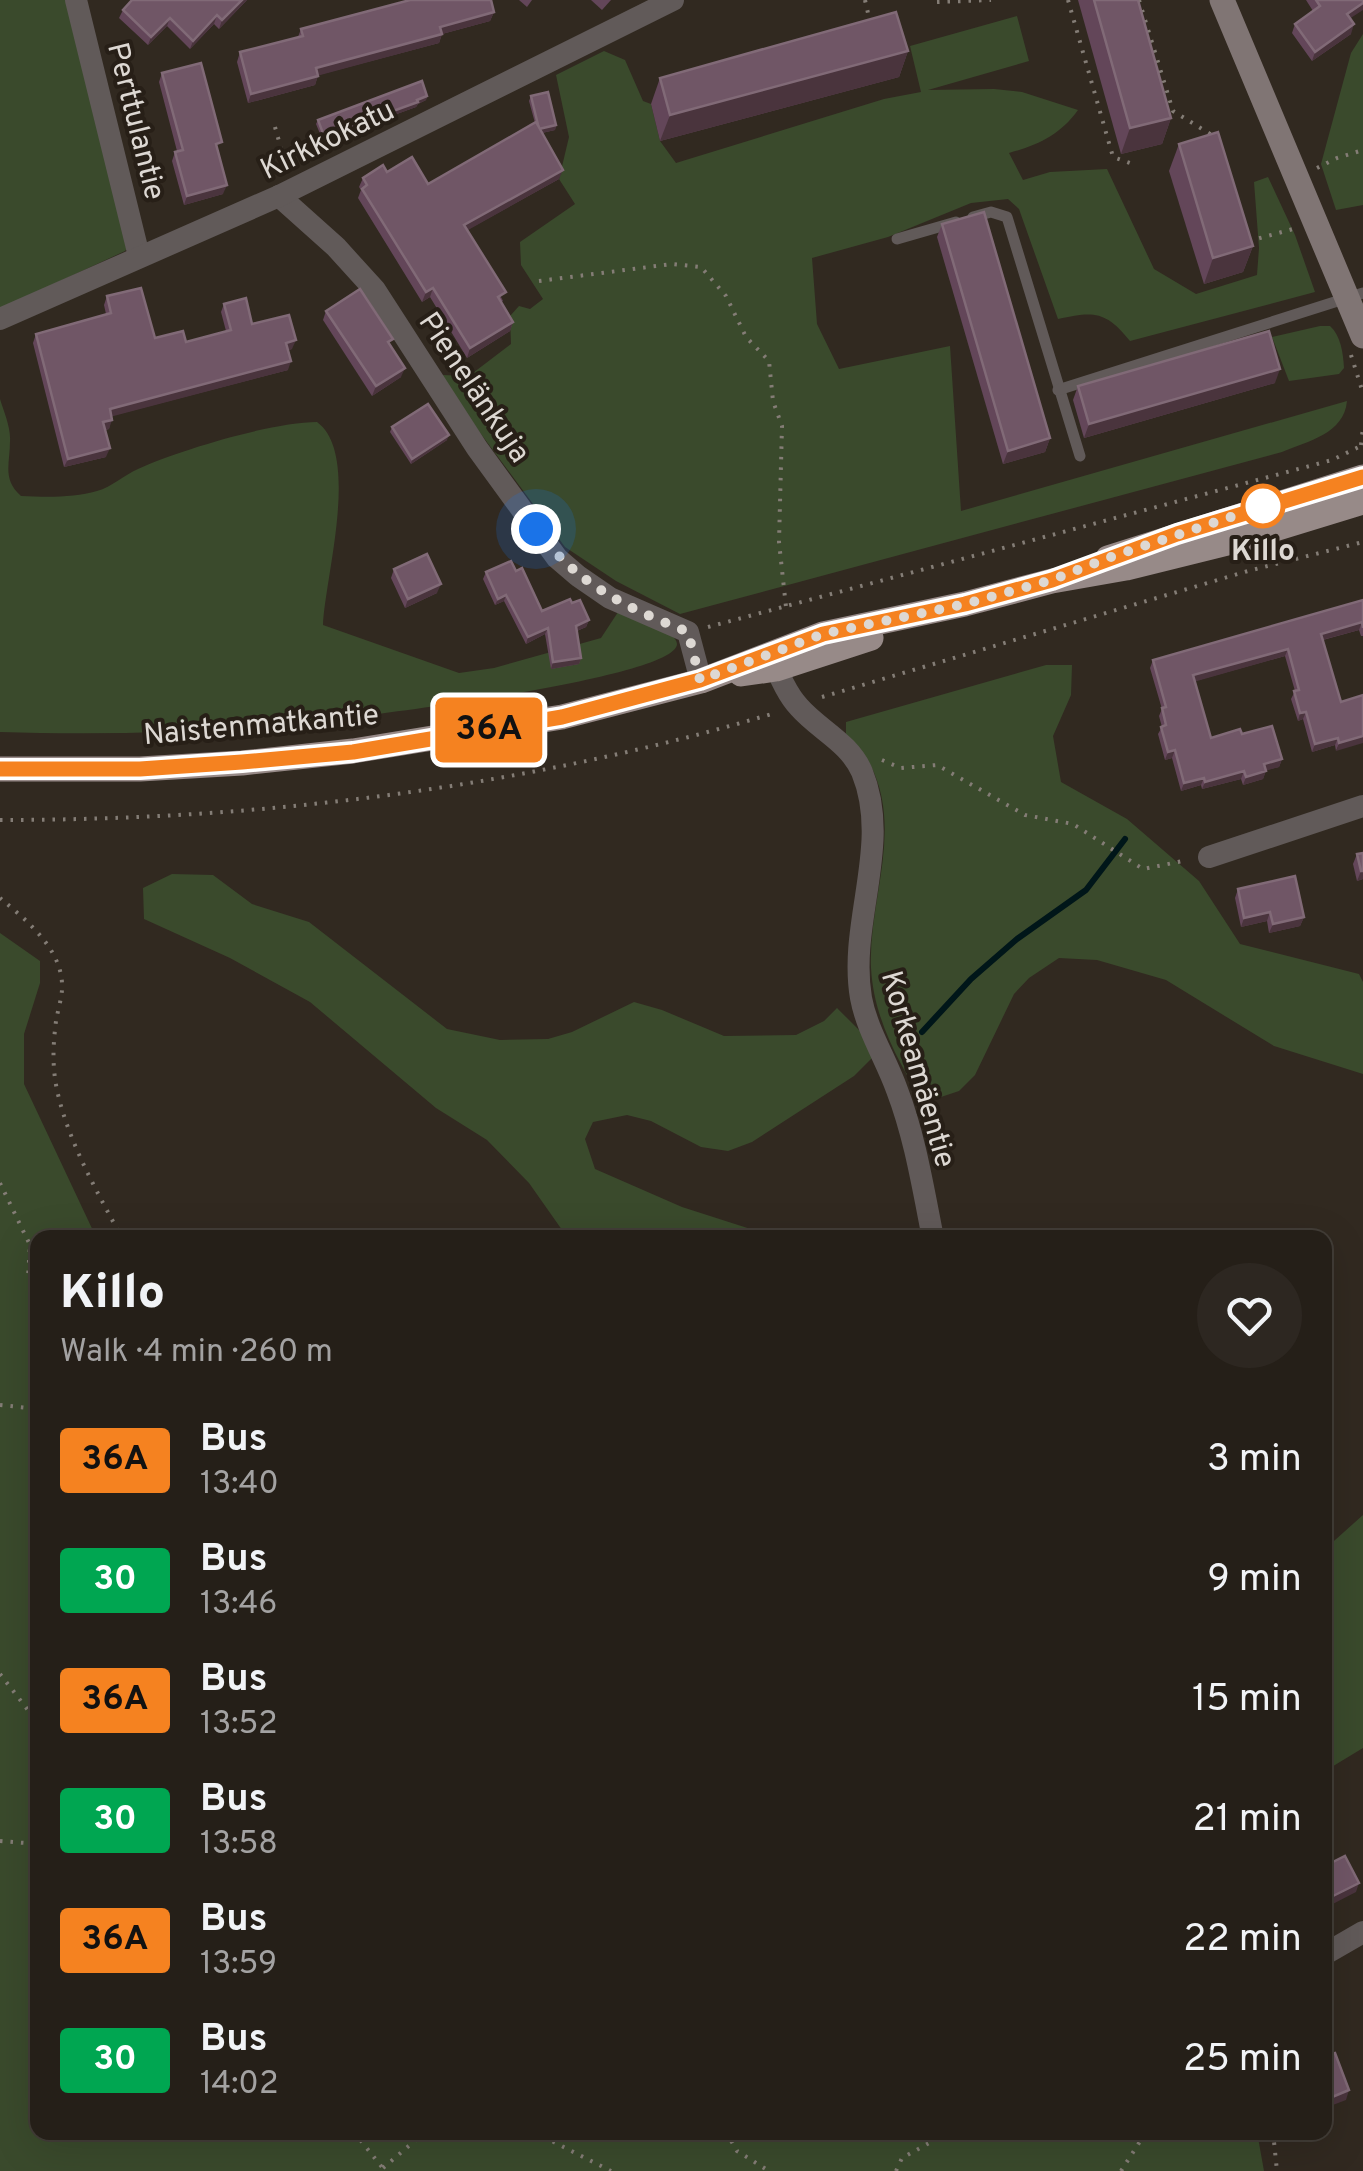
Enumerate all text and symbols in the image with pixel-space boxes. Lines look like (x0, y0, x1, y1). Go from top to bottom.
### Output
street label: Perttulantie (97, 39, 172, 204)
street label: Kirkkokatu (255, 93, 401, 190)
street label: Pienelänkuja (409, 306, 537, 471)
marker: Killo (1242, 485, 1284, 527)
your location (511, 504, 561, 554)
place label: Killo (1231, 534, 1295, 571)
street label: Naistenmatkantie (142, 698, 380, 755)
line badge: 36A (432, 698, 546, 762)
text: 36A (455, 708, 523, 752)
street label: Korkeamäentie (871, 967, 962, 1172)
button: heart (1197, 1263, 1302, 1368)
text: Killo (60, 1265, 165, 1325)
text: Walk · 4 min · 260 m (60, 1333, 333, 1373)
text: Bus (200, 1416, 267, 1465)
text: 3 min (1207, 1436, 1302, 1485)
text: 36A (81, 1438, 149, 1482)
text: 13:40 (200, 1465, 279, 1505)
text: Bus (200, 1536, 267, 1585)
text: 9 min (1207, 1556, 1302, 1605)
text: 30 (93, 1558, 137, 1602)
text: 13:46 (200, 1585, 277, 1625)
text: Bus (200, 1656, 267, 1705)
text: 15 min (1192, 1676, 1302, 1725)
text: 36A (81, 1678, 149, 1722)
text: 13:52 (200, 1705, 278, 1745)
text: Bus (200, 1776, 267, 1825)
text: 21 min (1192, 1796, 1302, 1845)
text: 30 (93, 1798, 137, 1842)
text: 13:58 (200, 1825, 278, 1865)
text: Bus (200, 1896, 267, 1945)
text: 22 min (1183, 1916, 1302, 1965)
text: 36A (81, 1918, 149, 1962)
text: 13:59 (200, 1945, 277, 1985)
text: Bus (200, 2016, 267, 2065)
text: 25 min (1183, 2036, 1302, 2085)
text: 30 (93, 2038, 137, 2082)
text: 14:02 (200, 2065, 279, 2105)

